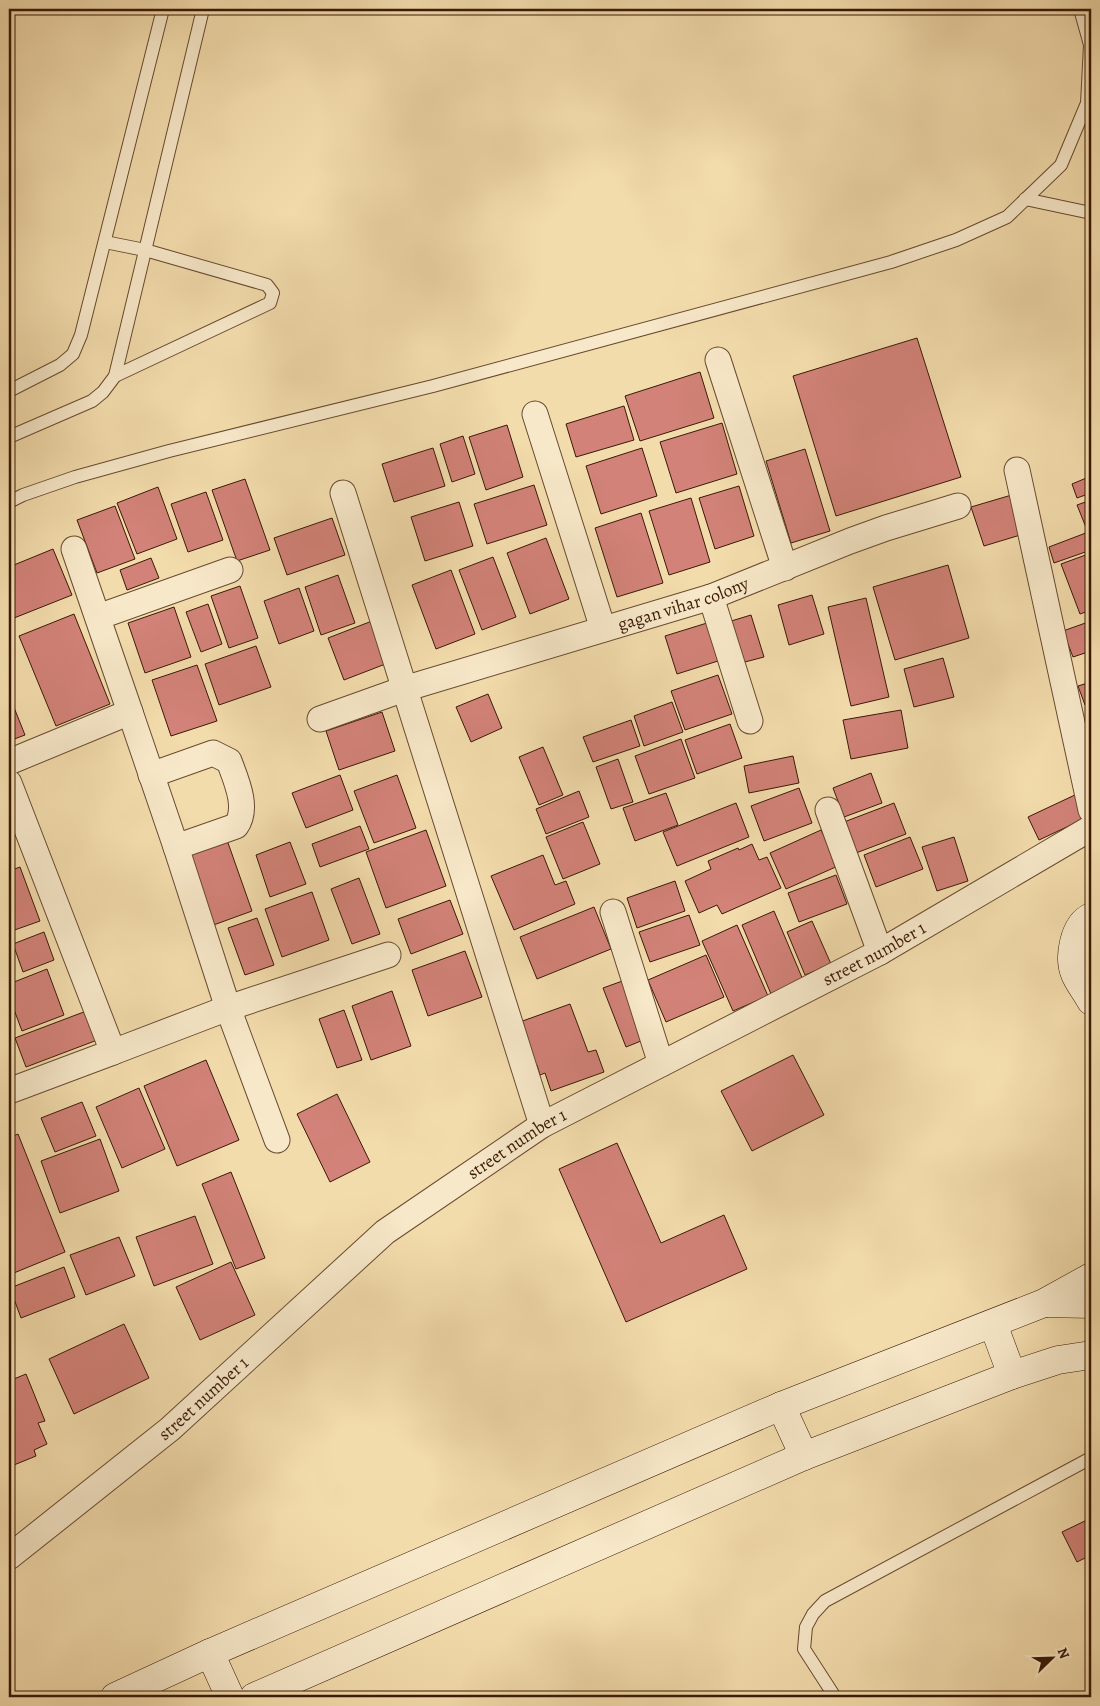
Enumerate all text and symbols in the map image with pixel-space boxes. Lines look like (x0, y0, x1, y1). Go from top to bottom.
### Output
street label: gagan vihar colony (615, 571, 753, 636)
street label: street number 1 (818, 916, 930, 991)
street label: street number 1 (462, 1103, 570, 1185)
street label: street number 1 (153, 1351, 254, 1446)
north arrow (1028, 1634, 1078, 1684)
text: N (1053, 1645, 1074, 1662)

